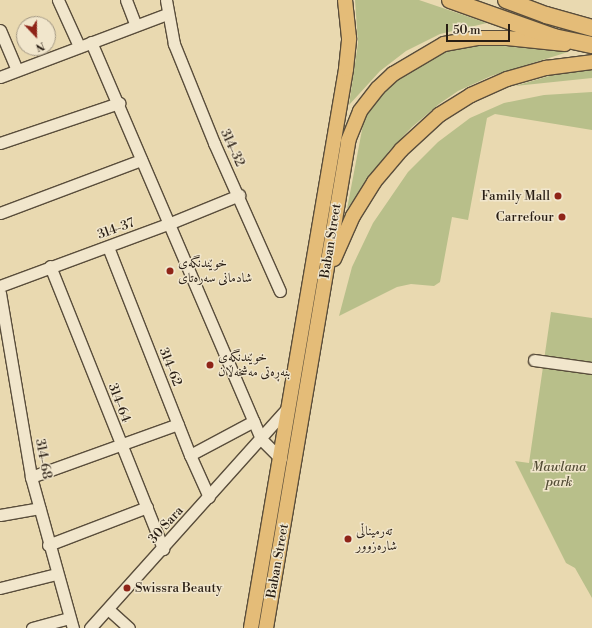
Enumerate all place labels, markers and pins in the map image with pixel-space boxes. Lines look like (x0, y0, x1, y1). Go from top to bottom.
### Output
place label: Family Mall (481, 188, 550, 204)
marker: Family Mall (553, 191, 563, 201)
place label: Carrefour (496, 209, 554, 225)
marker: Carrefour (557, 212, 567, 222)
place label: خوێندنگەی شادمانی سەرەتای (178, 256, 252, 287)
marker: خوێندنگەی شادمانی سەرەتای (165, 266, 175, 276)
place label: خوێندنگەی بنەڕەتی مەشخەڵان (218, 350, 290, 381)
marker: خوێندنگەی بنەڕەتی مەشخەڵان (205, 360, 215, 370)
place label: تەرمیناڵی شارەزوور (356, 524, 397, 555)
marker: تەرمیناڵی شارەزوور (343, 534, 353, 544)
place label: Swissra Beauty (135, 580, 222, 596)
marker: Swissra Beauty (122, 583, 132, 593)

